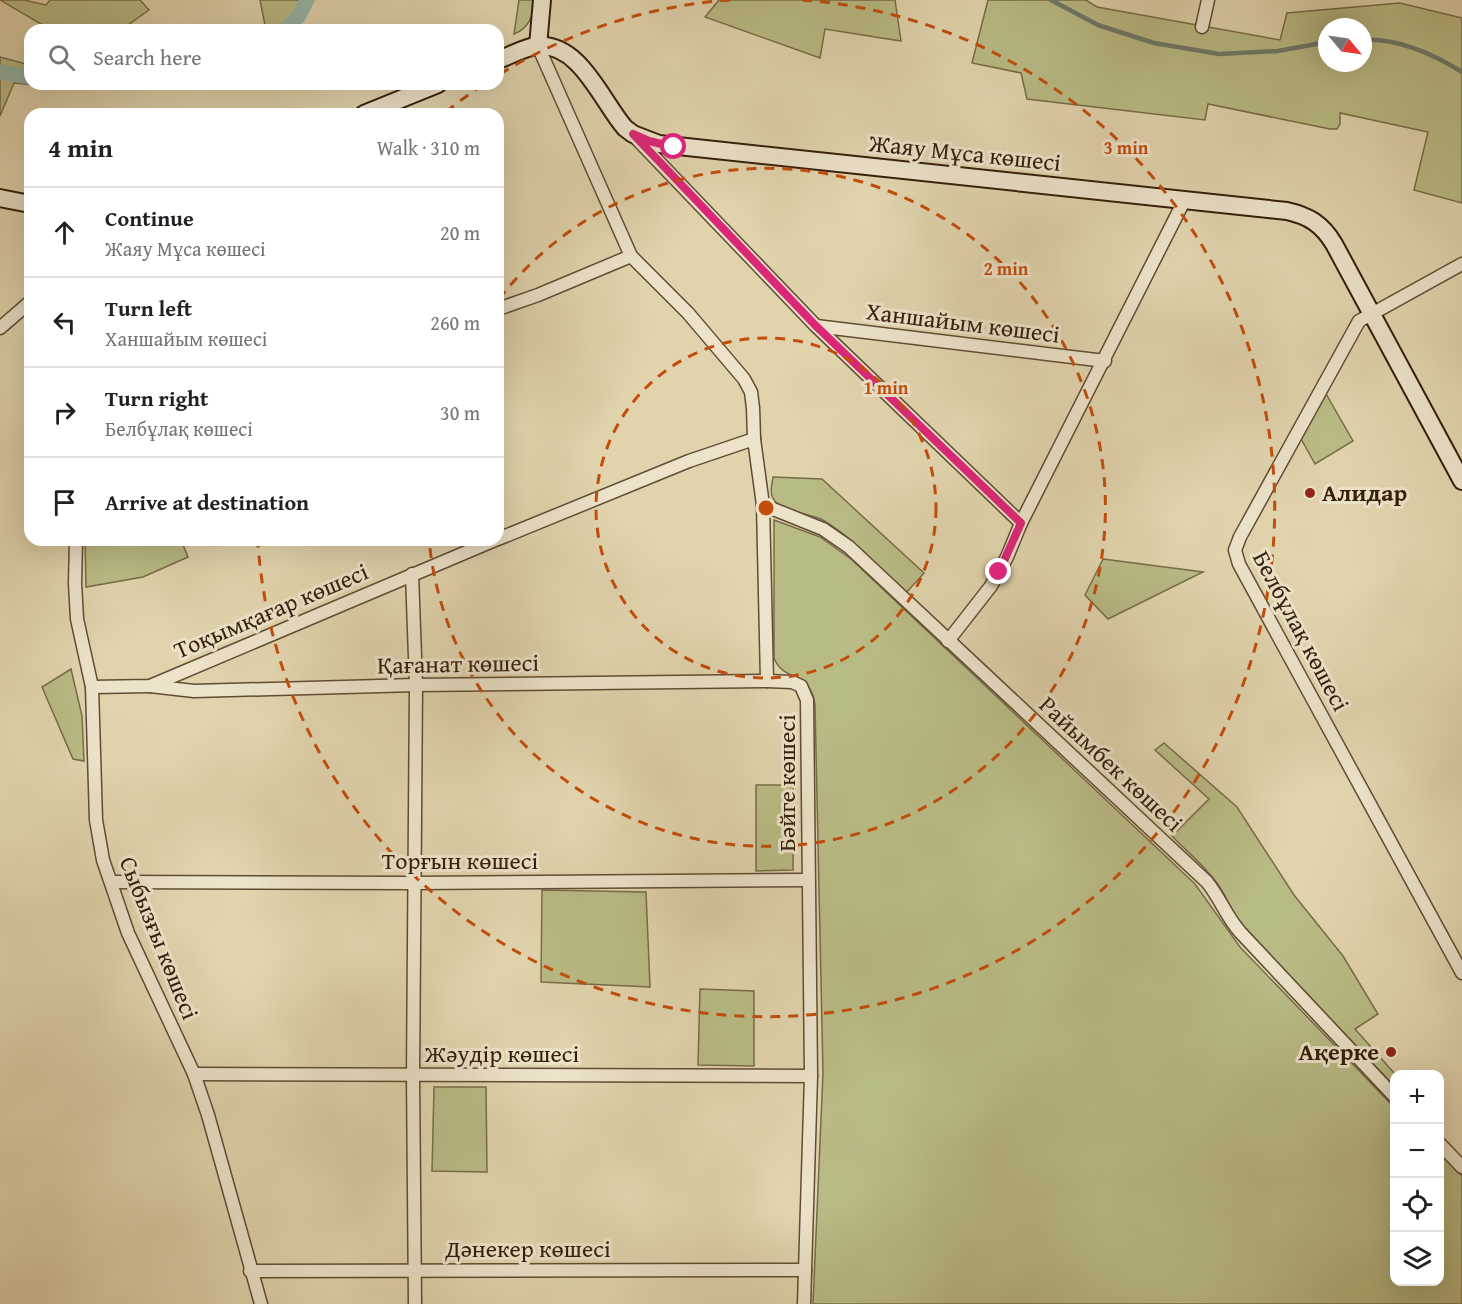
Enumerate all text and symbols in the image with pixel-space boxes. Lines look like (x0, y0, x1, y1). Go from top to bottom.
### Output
north arrow (1318, 18, 1372, 72)
search box (24, 24, 504, 90)
icon: search (45, 41, 78, 74)
text: Search here (93, 41, 202, 73)
street label: Жаяу Мұса көшесі (866, 125, 1063, 180)
text: 4 min (48, 128, 113, 167)
text: Walk · 310 m (377, 133, 480, 162)
route start (660, 133, 686, 159)
text: 3 min (1104, 134, 1149, 161)
text: Continue (105, 202, 194, 234)
icon: ahead (48, 216, 81, 249)
text: 20 m (440, 218, 480, 247)
text: Жаяу Мұса көшесі (105, 234, 266, 263)
text: 2 min (984, 255, 1029, 282)
text: Turn left (105, 292, 192, 324)
street label: Ханшайым көшесі (864, 293, 1062, 352)
icon: left (48, 306, 81, 339)
text: 260 m (430, 308, 480, 337)
text: Ханшайым көшесі (105, 324, 267, 353)
text: 1 min (864, 374, 909, 401)
text: Turn right (105, 382, 208, 414)
icon: right (48, 396, 81, 429)
text: 30 m (440, 398, 480, 427)
text: Белбұлақ көшесі (105, 414, 253, 443)
place label: Алидар (1322, 475, 1407, 510)
icon: arrive (48, 486, 81, 519)
text: Arrive at destination (105, 486, 309, 518)
marker: Алидар (1303, 486, 1317, 500)
centre of rings (756, 498, 776, 518)
street label: Белбұлақ көшесі (1244, 544, 1359, 717)
street label: Тоқымқағар көшесі (168, 554, 374, 667)
route end (985, 558, 1011, 584)
street label: Қағанат көшесі (377, 645, 540, 682)
street label: Райымбек көшесі (1032, 688, 1191, 840)
street label: Бәйге көшесі (769, 714, 804, 852)
street label: Торғын көшесі (382, 843, 538, 878)
street label: Сыбызғы көшесі (111, 851, 208, 1025)
place label: Ақерке (1299, 1034, 1379, 1069)
street label: Жәудір көшесі (424, 1036, 579, 1071)
marker: Ақерке (1384, 1045, 1398, 1059)
map controls (1390, 1070, 1444, 1286)
button: + (1390, 1070, 1444, 1124)
button: − (1390, 1124, 1444, 1178)
button: locate (1390, 1178, 1444, 1232)
street label: Дәнекер көшесі (444, 1231, 611, 1266)
button: layers (1390, 1232, 1444, 1286)

